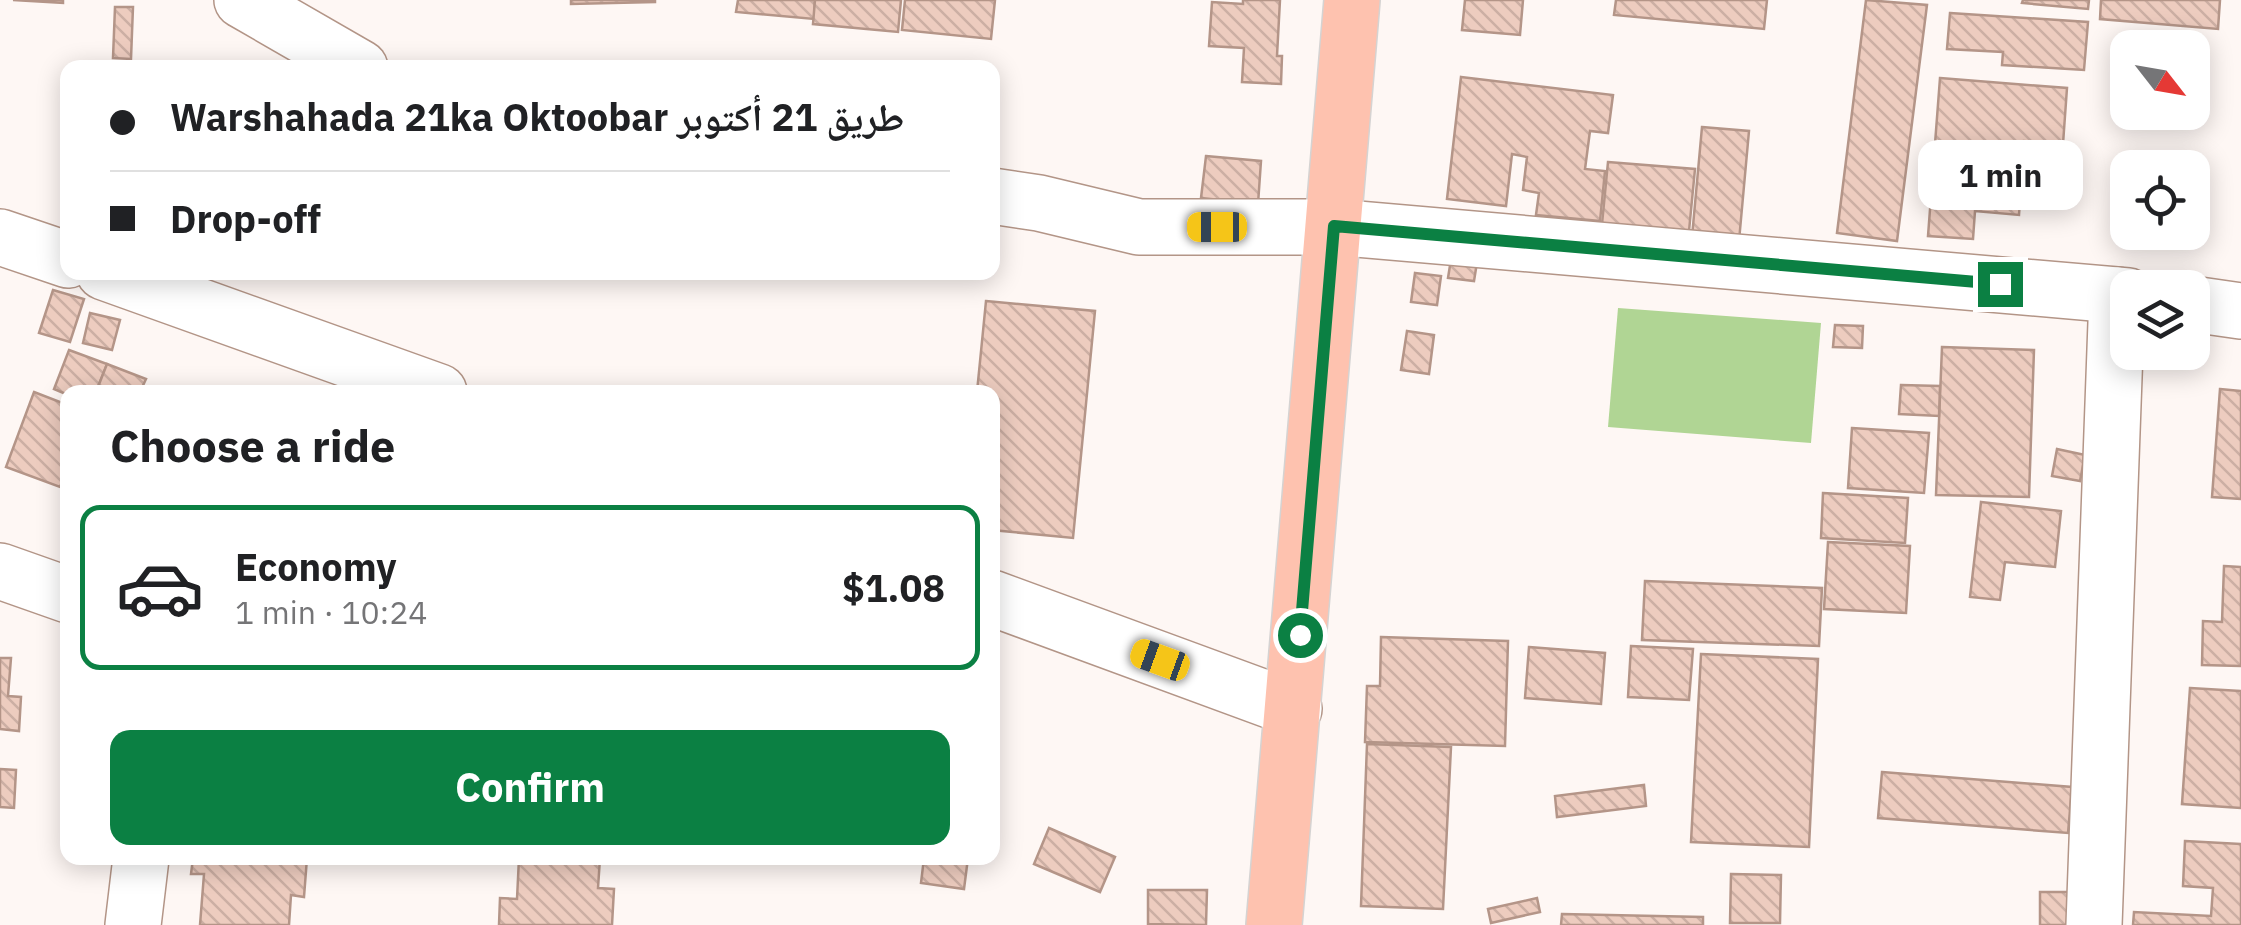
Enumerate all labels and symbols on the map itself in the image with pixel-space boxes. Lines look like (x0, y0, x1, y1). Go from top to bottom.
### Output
north arrow (2110, 30, 2210, 130)
callout: 1 min (1918, 139, 2082, 209)
car (1187, 212, 1247, 242)
route end (1978, 262, 2023, 307)
route start (1278, 613, 1323, 658)
car (1127, 636, 1193, 684)

